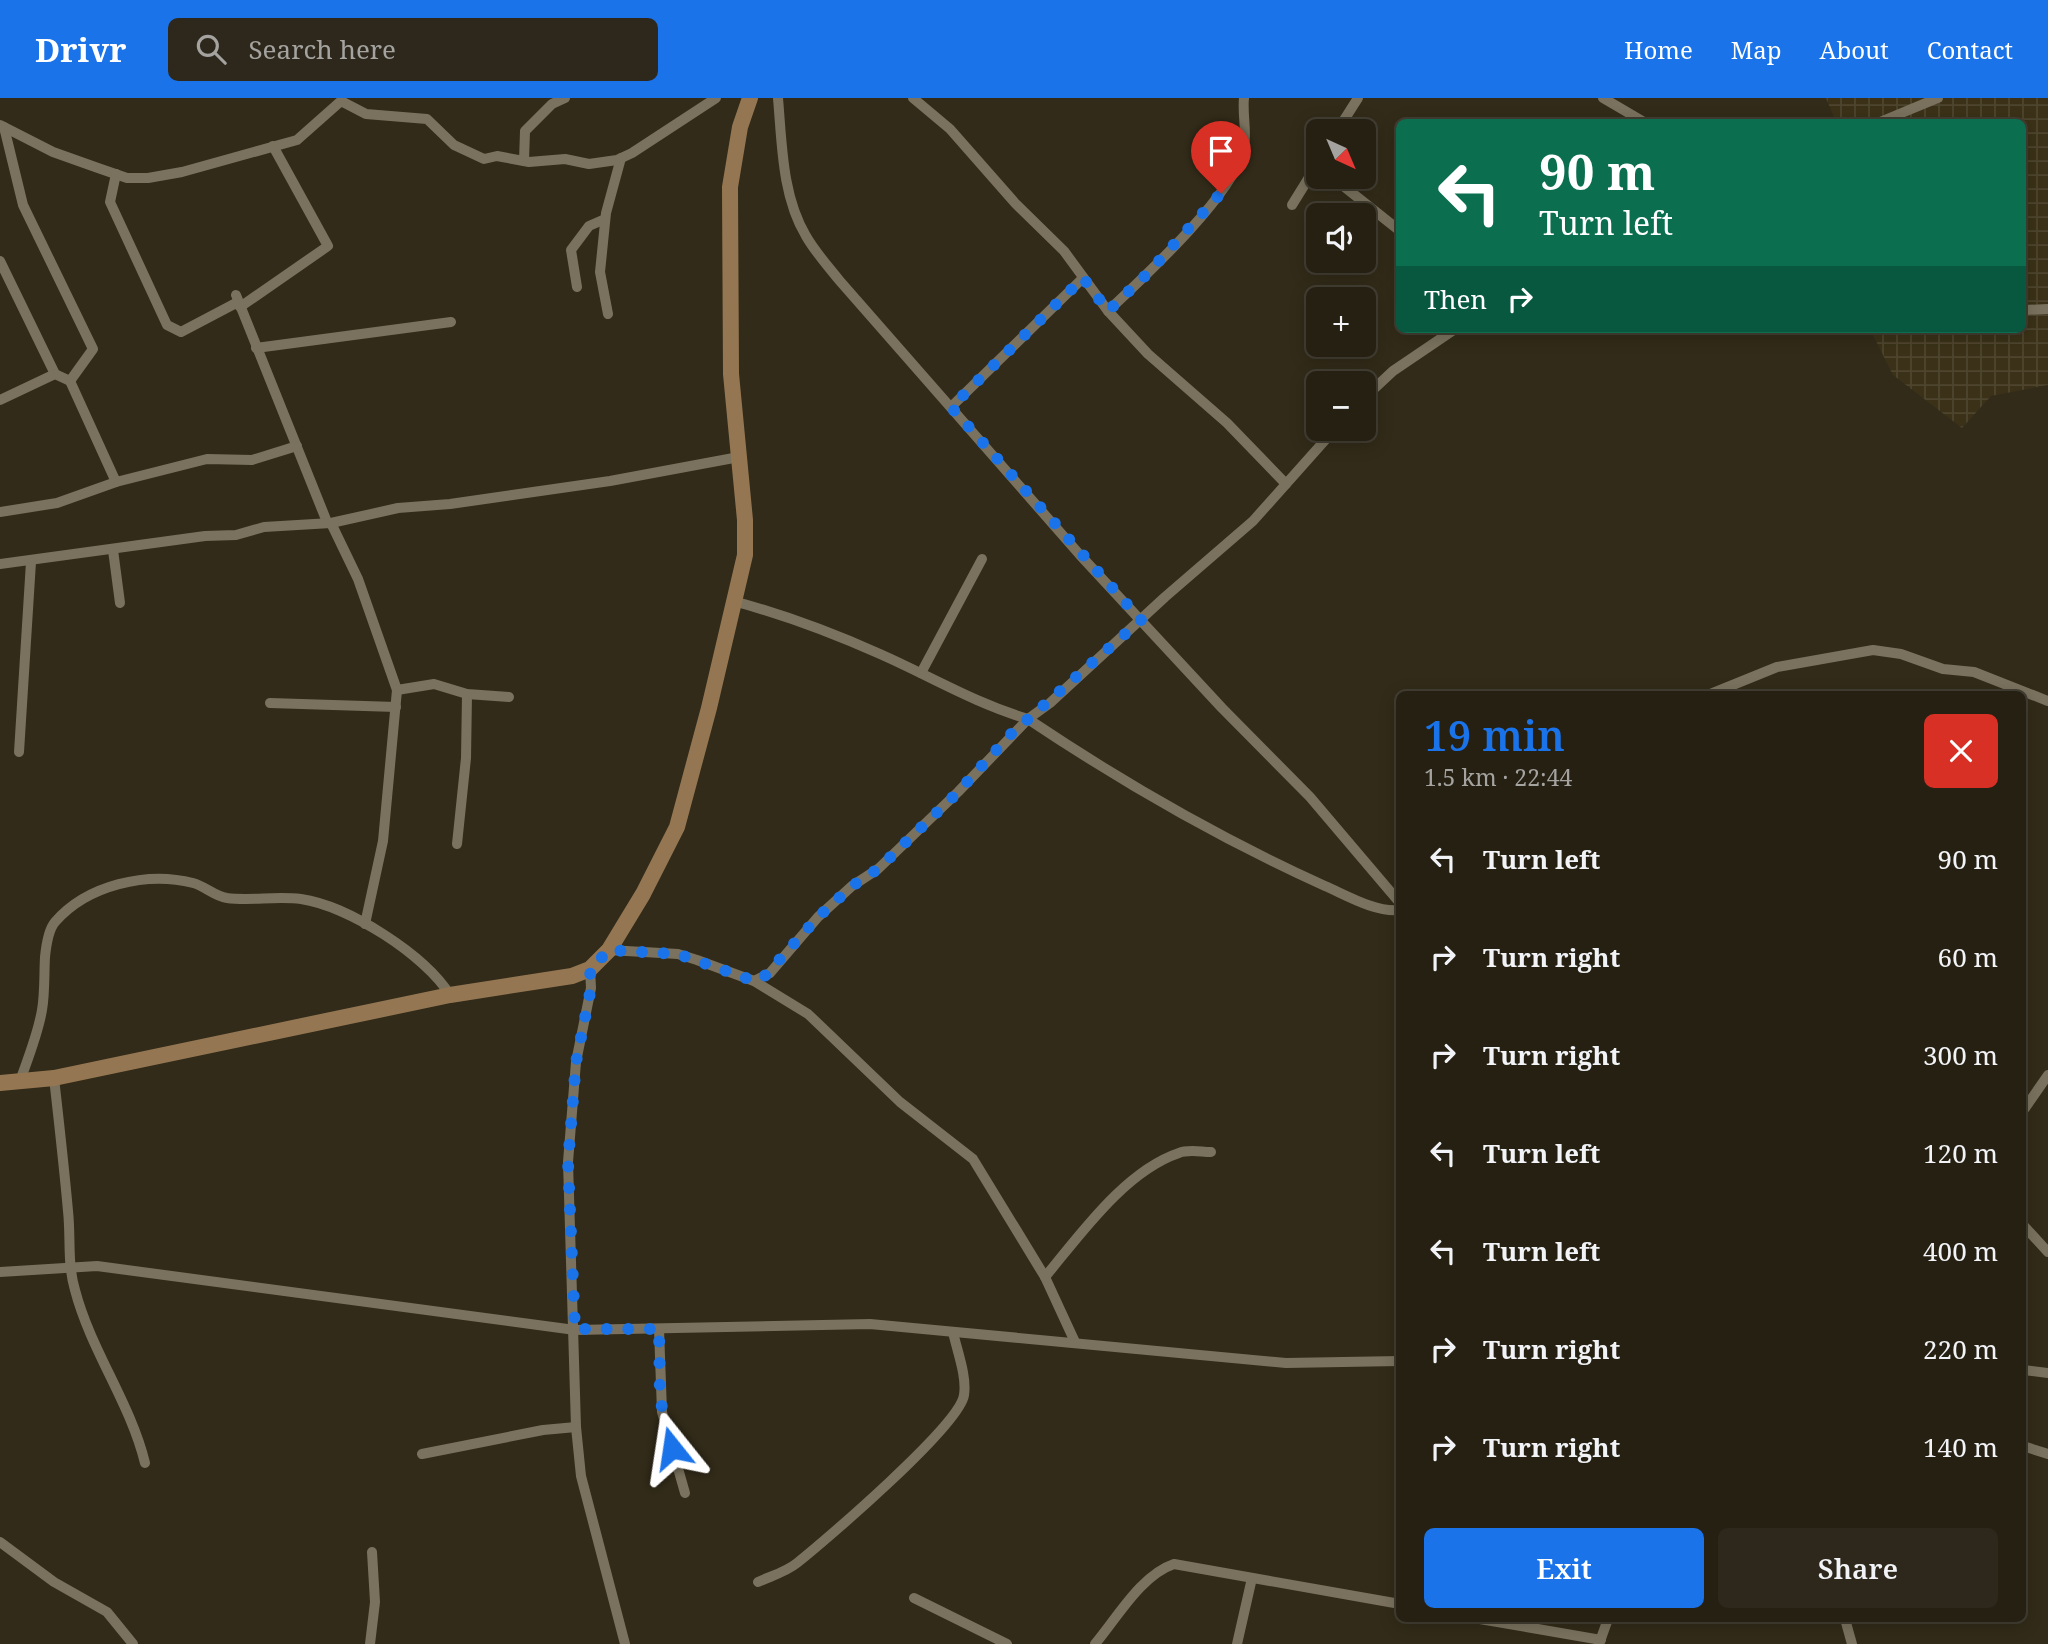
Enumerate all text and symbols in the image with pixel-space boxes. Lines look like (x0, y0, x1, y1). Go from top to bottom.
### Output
search box (168, 18, 658, 81)
text: Drivr (35, 27, 126, 72)
icon: search (192, 30, 230, 68)
text: Search here (248, 31, 396, 67)
text: Home (1624, 33, 1693, 66)
text: Map (1731, 33, 1782, 66)
text: About (1820, 33, 1889, 66)
text: Contact (1927, 33, 2013, 66)
north arrow (1306, 119, 1376, 189)
map controls (1306, 119, 1376, 441)
pin (1191, 121, 1251, 193)
icon: arrive (1202, 132, 1240, 170)
text: 90 m (1539, 138, 1655, 204)
icon: left (1424, 147, 1515, 238)
text: Turn left (1539, 201, 1673, 244)
button: sound (1306, 203, 1376, 273)
icon: right (1501, 280, 1539, 318)
text: Then (1424, 281, 1487, 317)
button: + (1306, 287, 1376, 357)
button: − (1306, 371, 1376, 441)
text: 19 min (1424, 706, 1565, 763)
button: close (1924, 714, 1998, 788)
text: 1.5 km · 22:44 (1424, 761, 1572, 793)
icon: left (1424, 840, 1462, 878)
text: Turn left (1483, 841, 1600, 877)
text: 90 m (1938, 841, 1998, 877)
icon: right (1424, 938, 1462, 976)
text: Turn right (1483, 939, 1620, 975)
text: 60 m (1938, 939, 1998, 975)
icon: right (1424, 1036, 1462, 1074)
text: Turn right (1483, 1037, 1620, 1073)
text: 300 m (1923, 1037, 1998, 1073)
icon: left (1424, 1134, 1462, 1172)
text: Turn left (1483, 1135, 1600, 1171)
text: 120 m (1923, 1135, 1998, 1171)
icon: left (1424, 1232, 1462, 1270)
text: Turn left (1483, 1233, 1600, 1269)
text: 400 m (1923, 1233, 1998, 1269)
icon: right (1424, 1330, 1462, 1368)
text: Turn right (1483, 1331, 1620, 1367)
text: 220 m (1923, 1331, 1998, 1367)
position arrow (635, 1411, 709, 1485)
icon: right (1424, 1428, 1462, 1466)
text: Turn right (1483, 1429, 1620, 1465)
text: 140 m (1923, 1429, 1998, 1465)
button: Exit (1424, 1528, 1704, 1608)
button: Share (1718, 1528, 1998, 1608)

